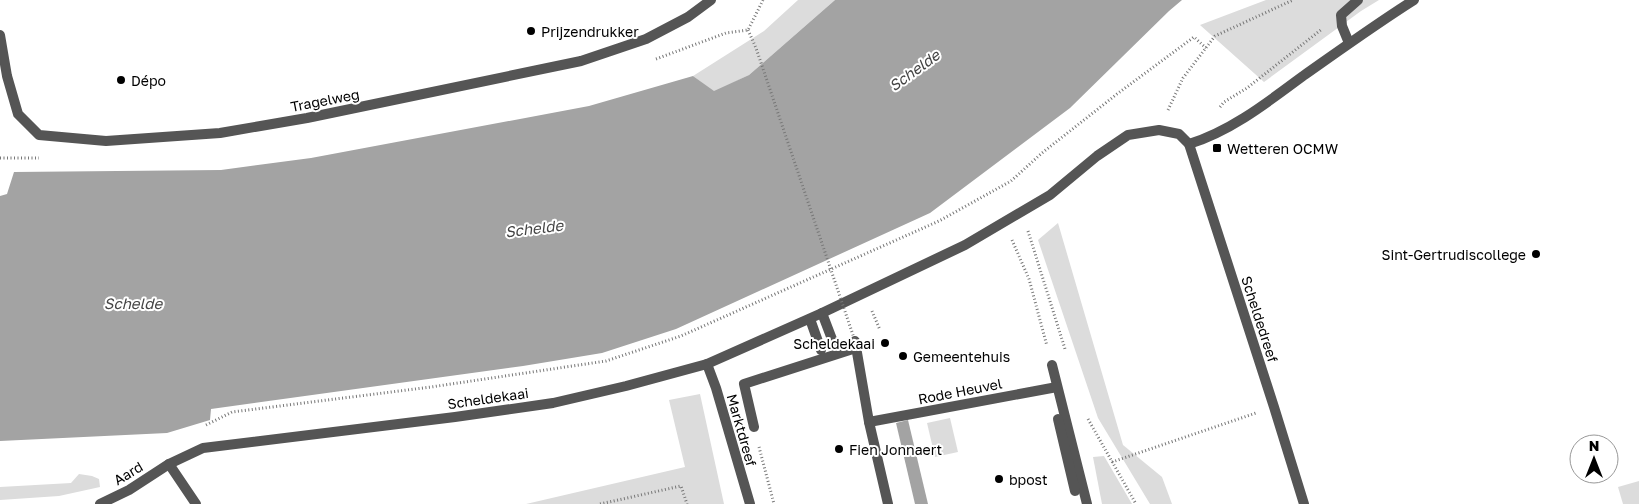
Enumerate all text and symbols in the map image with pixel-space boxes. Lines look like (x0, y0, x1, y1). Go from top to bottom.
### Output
place label: Prijzendrukker (541, 23, 639, 40)
marker: Prijzendrukker (525, 25, 537, 37)
water label: Schelde (885, 45, 944, 94)
place label: Dépo (131, 72, 166, 89)
marker: Dépo (115, 74, 127, 86)
street label: Tragelweg (289, 85, 361, 115)
place label: Wetteren OCMW (1227, 140, 1339, 157)
marker: Wetteren OCMW (1211, 142, 1223, 154)
water label: Schelde (504, 215, 565, 240)
place label: Sint-Gertrudiscollege (1381, 246, 1526, 263)
marker: Sint-Gertrudiscollege (1530, 248, 1542, 260)
street label: Scheldedreef (1238, 274, 1282, 364)
water label: Schelde (104, 294, 163, 312)
place label: Scheldekaai (793, 335, 875, 352)
marker: Scheldekaai (879, 337, 891, 349)
place label: Gemeentehuis (913, 348, 1010, 365)
marker: Gemeentehuis (897, 350, 909, 362)
street label: Rode Heuvel (916, 375, 1004, 407)
street label: Scheldekaai (446, 384, 530, 412)
street label: Marktdreef (724, 392, 760, 468)
north arrow (1569, 434, 1619, 484)
text: N (1589, 437, 1599, 454)
place label: Fien Jonnaert (849, 441, 942, 458)
marker: Fien Jonnaert (833, 443, 845, 455)
street label: Aard (110, 458, 146, 488)
place label: bpost (1009, 471, 1048, 488)
marker: bpost (993, 473, 1005, 485)

